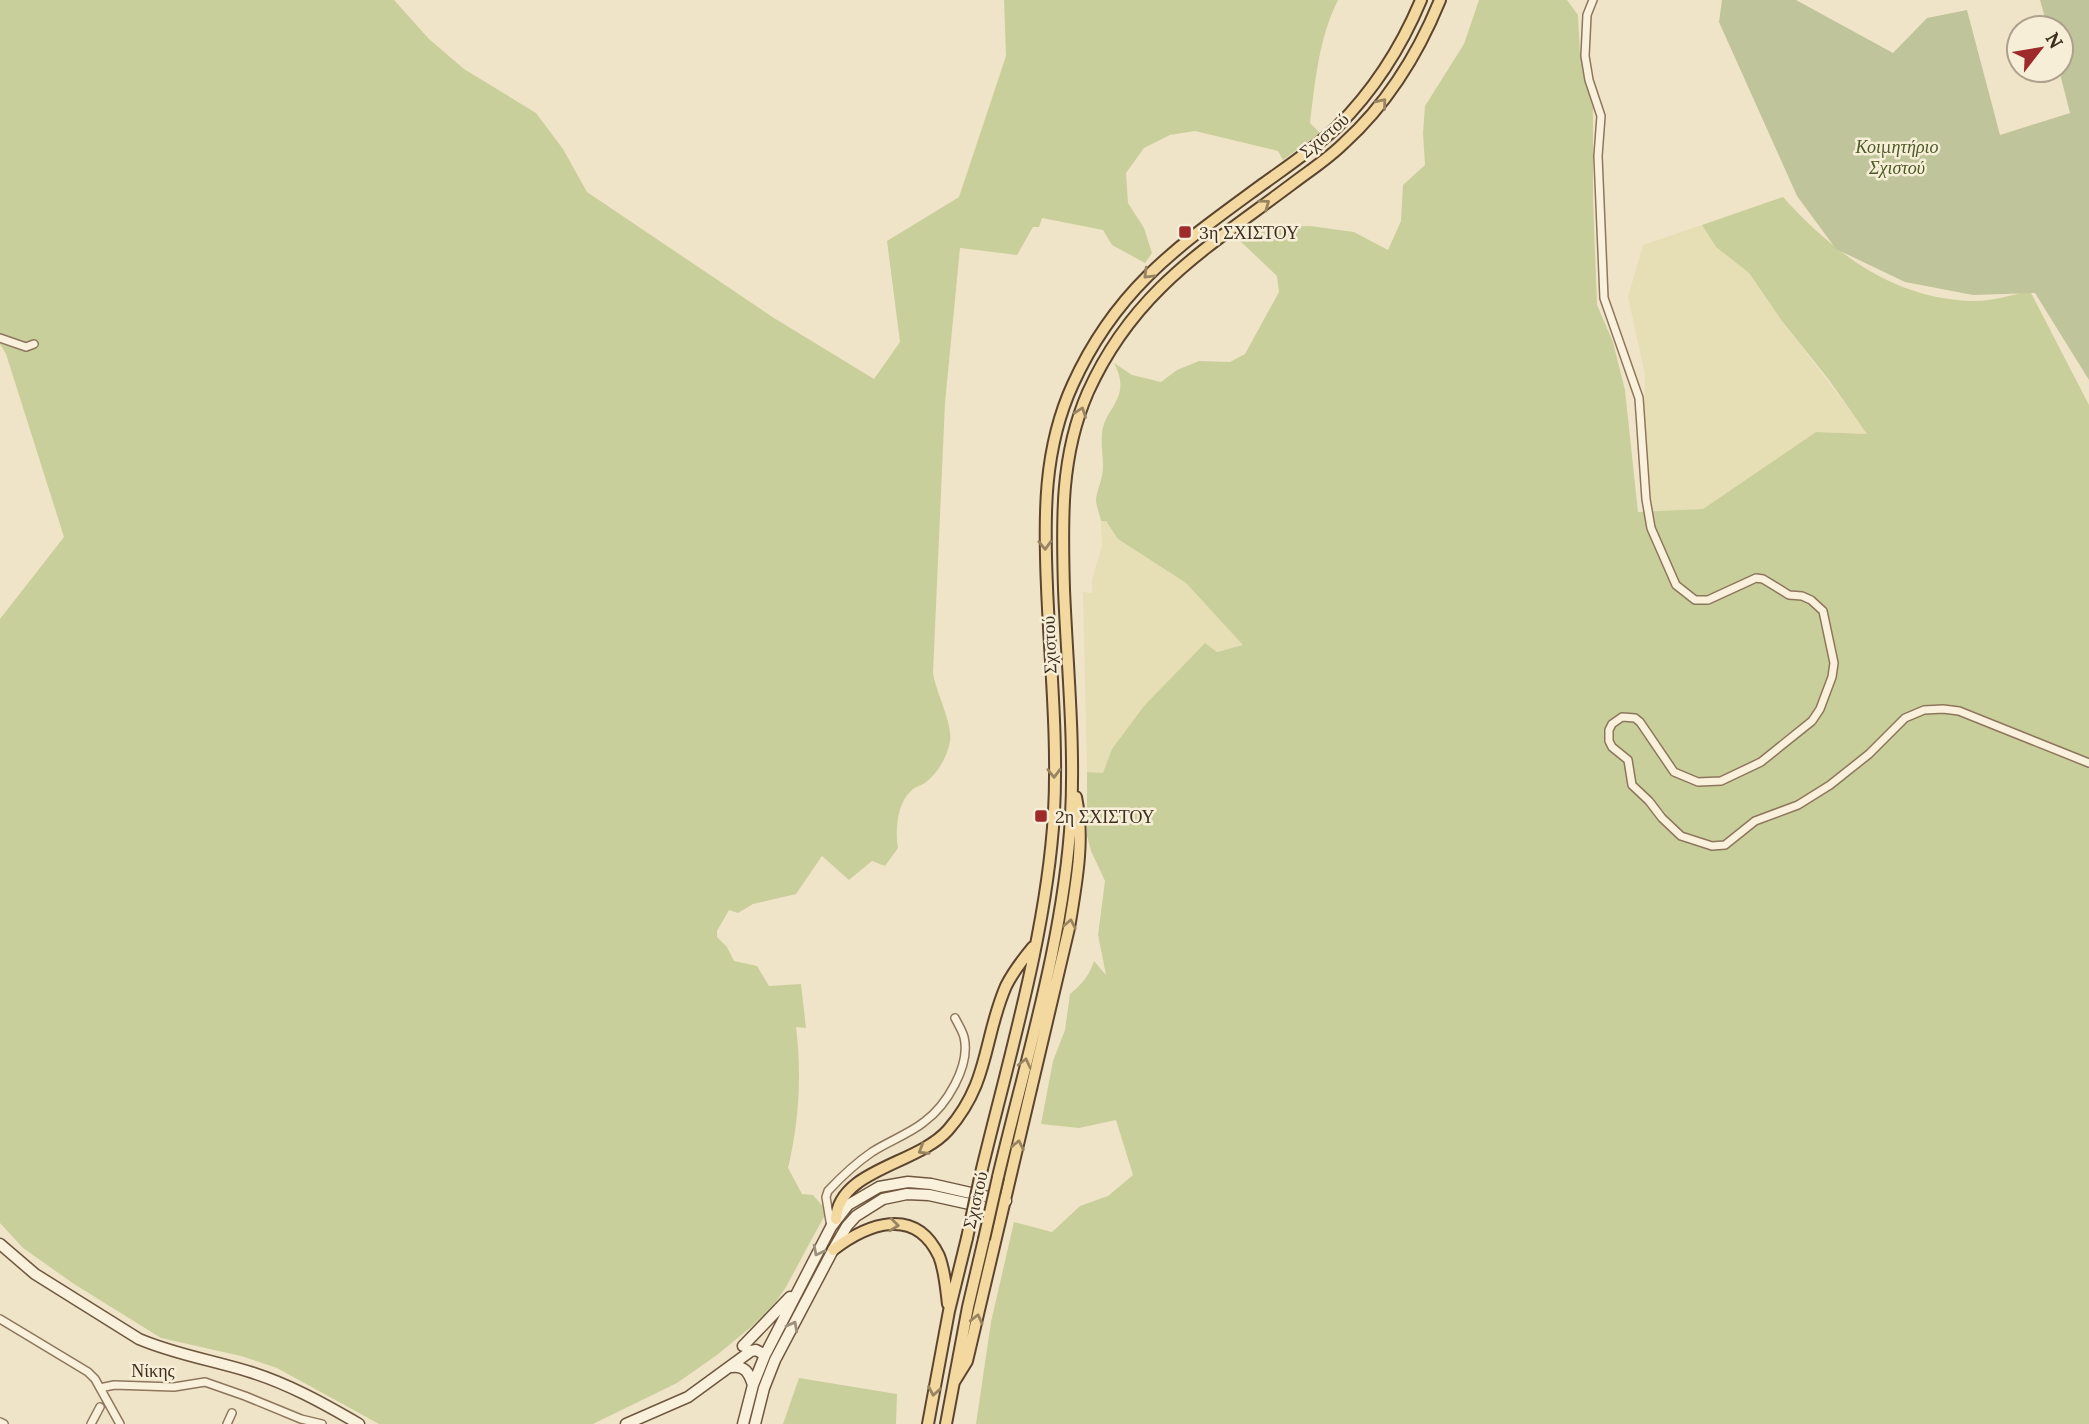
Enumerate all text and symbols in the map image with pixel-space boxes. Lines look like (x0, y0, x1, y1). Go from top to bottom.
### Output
north arrow (2005, 14, 2075, 84)
text: N (2041, 28, 2069, 53)
one-way arrow (1374, 98, 1386, 111)
street label: Σχιστού (1295, 107, 1354, 163)
park label: Κοιμητήριο Σχιστού (1854, 135, 1939, 179)
one-way arrow (1257, 200, 1270, 213)
place label: 3η ΣΧΙΣΤΟΥ (1199, 221, 1299, 244)
marker: 3η ΣΧΙΣΤΟΥ (1177, 224, 1193, 240)
one-way arrow (1143, 266, 1156, 279)
one-way arrow (1073, 406, 1087, 418)
one-way arrow (1038, 540, 1053, 551)
street label: Σχιστού (1036, 615, 1062, 674)
one-way arrow (1046, 768, 1062, 778)
place label: 2η ΣΧΙΣΤΟΥ (1055, 805, 1155, 828)
marker: 2η ΣΧΙΣΤΟΥ (1033, 808, 1049, 824)
one-way arrow (1061, 918, 1076, 930)
one-way arrow (1017, 1057, 1031, 1069)
one-way arrow (1010, 1139, 1025, 1151)
one-way arrow (918, 1141, 931, 1154)
street label: Σχιστού (957, 1169, 993, 1231)
one-way arrow (888, 1218, 900, 1233)
one-way arrow (813, 1244, 827, 1256)
one-way arrow (969, 1313, 983, 1325)
one-way arrow (784, 1321, 798, 1333)
street label: Νίκης (131, 1359, 175, 1382)
one-way arrow (927, 1386, 942, 1397)

